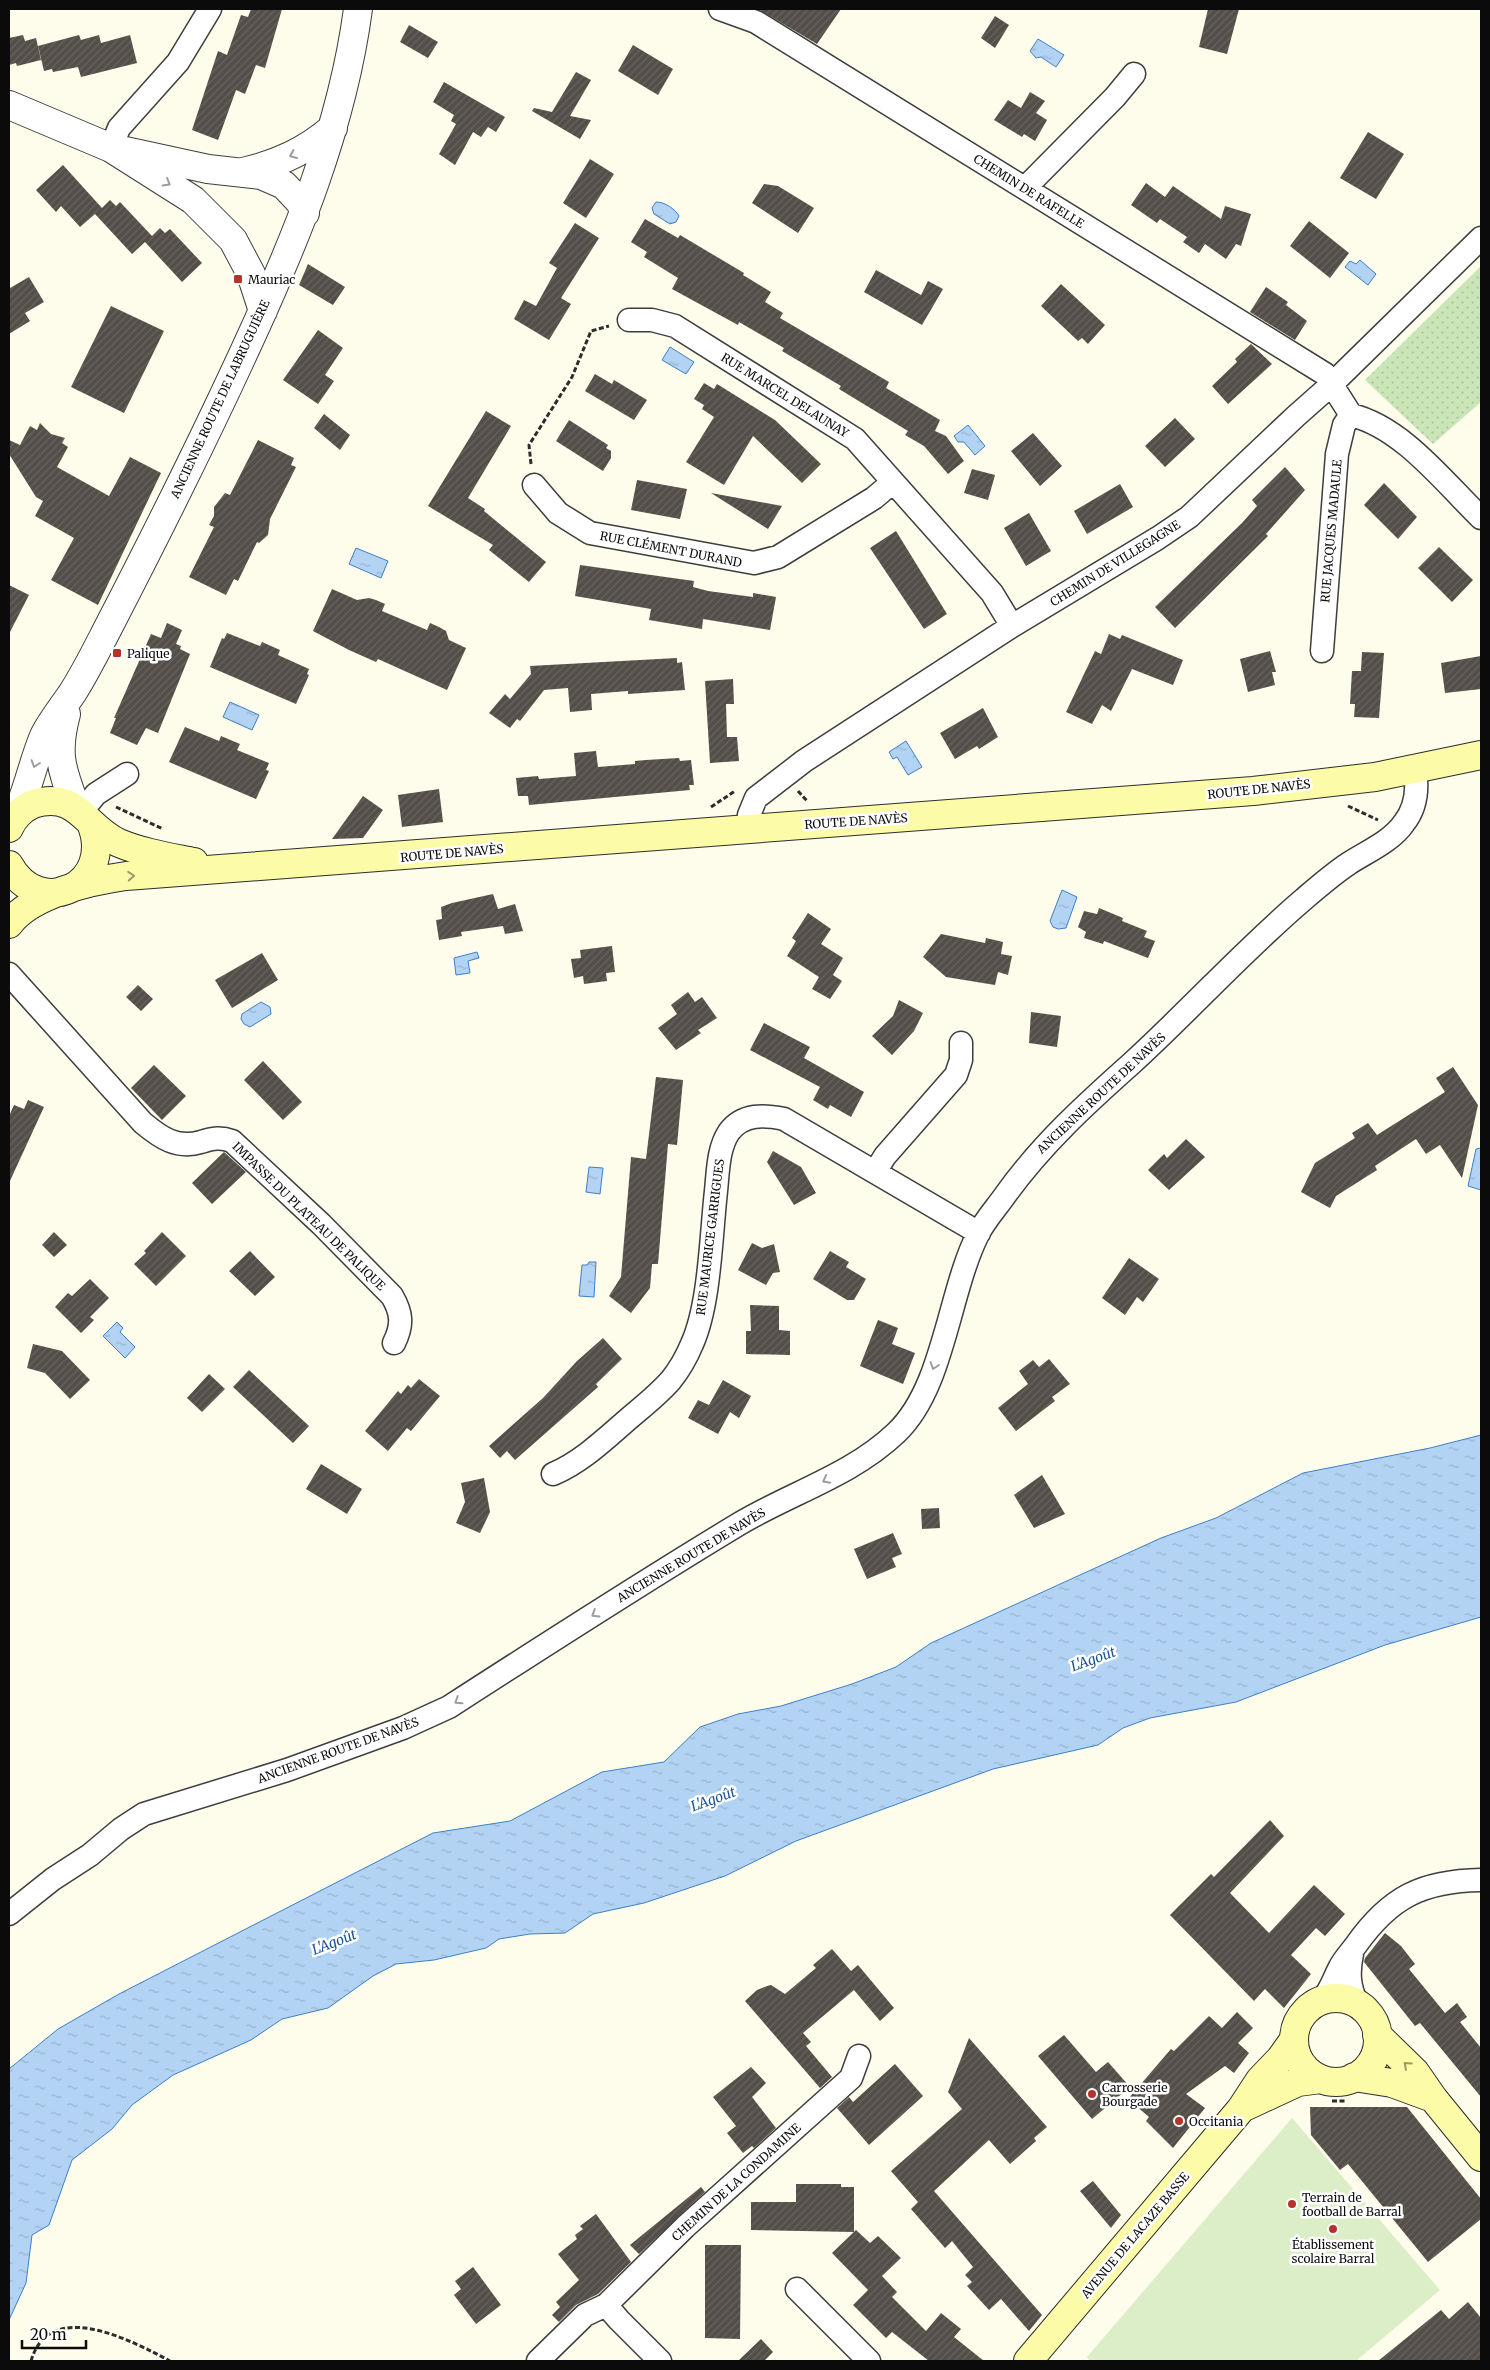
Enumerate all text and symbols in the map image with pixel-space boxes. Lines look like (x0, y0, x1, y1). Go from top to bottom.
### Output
one-way arrow (289, 149, 298, 160)
street label: CHEMIN DE RAFELLE (971, 151, 1087, 231)
one-way arrow (162, 177, 171, 187)
place label: Mauriac (248, 272, 295, 287)
marker: Mauriac (232, 273, 244, 285)
street label: ANCIENNE ROUTE DE LABRUGUIÈRE (167, 297, 273, 502)
street label: RUE MARCEL DELAUNAY (718, 350, 852, 441)
street label: RUE JACQUES MADAULE (1317, 458, 1345, 603)
street label: CHEMIN DE VILLEGAGNE (1047, 517, 1183, 609)
street label: RUE CLÉMENT DURAND (599, 528, 743, 570)
place label: Palique (127, 646, 169, 661)
marker: Palique (111, 647, 123, 659)
one-way arrow (31, 760, 41, 768)
street label: ROUTE DE NAVÈS (1207, 776, 1311, 802)
street label: ROUTE DE NAVÈS (804, 810, 908, 832)
street label: ROUTE DE NAVÈS (400, 841, 504, 865)
one-way arrow (127, 871, 135, 882)
street label: ANCIENNE ROUTE DE NAVÈS (1033, 1029, 1168, 1157)
street label: IMPASSE DU PLATEAU DE PALIQUE (229, 1139, 389, 1294)
street label: RUE MAURICE GARRIGUES (693, 1158, 727, 1316)
one-way arrow (930, 1361, 940, 1370)
one-way arrow (822, 1473, 831, 1484)
street label: ANCIENNE ROUTE DE NAVÈS (613, 1505, 768, 1606)
one-way arrow (591, 1607, 600, 1617)
water label: L'Agoût (1068, 1643, 1118, 1675)
one-way arrow (454, 1695, 463, 1704)
street label: ANCIENNE ROUTE DE NAVÈS (254, 1714, 421, 1787)
water label: L'Agoût (688, 1783, 738, 1815)
water label: L'Agoût (309, 1925, 359, 1959)
one-way arrow (1404, 2062, 1413, 2071)
place label: Carrosserie Bourgade (1102, 2080, 1167, 2109)
marker: Carrosserie Bourgade (1086, 2088, 1098, 2100)
place label: Occitania (1189, 2114, 1244, 2129)
marker: Occitania (1173, 2115, 1185, 2127)
street label: CHEMIN DE LA CONDAMINE (668, 2120, 804, 2244)
street label: AVENUE DE LACAZE BASSE (1077, 2169, 1192, 2302)
place label: Terrain de football de Barral (1302, 2190, 1402, 2219)
marker: Terrain de football de Barral (1286, 2198, 1298, 2210)
marker: Établissement scolaire Barral (1327, 2223, 1339, 2235)
place label: Établissement scolaire Barral (1292, 2237, 1375, 2266)
scale bar (22, 2318, 86, 2350)
text: 20 m (30, 2325, 67, 2344)

